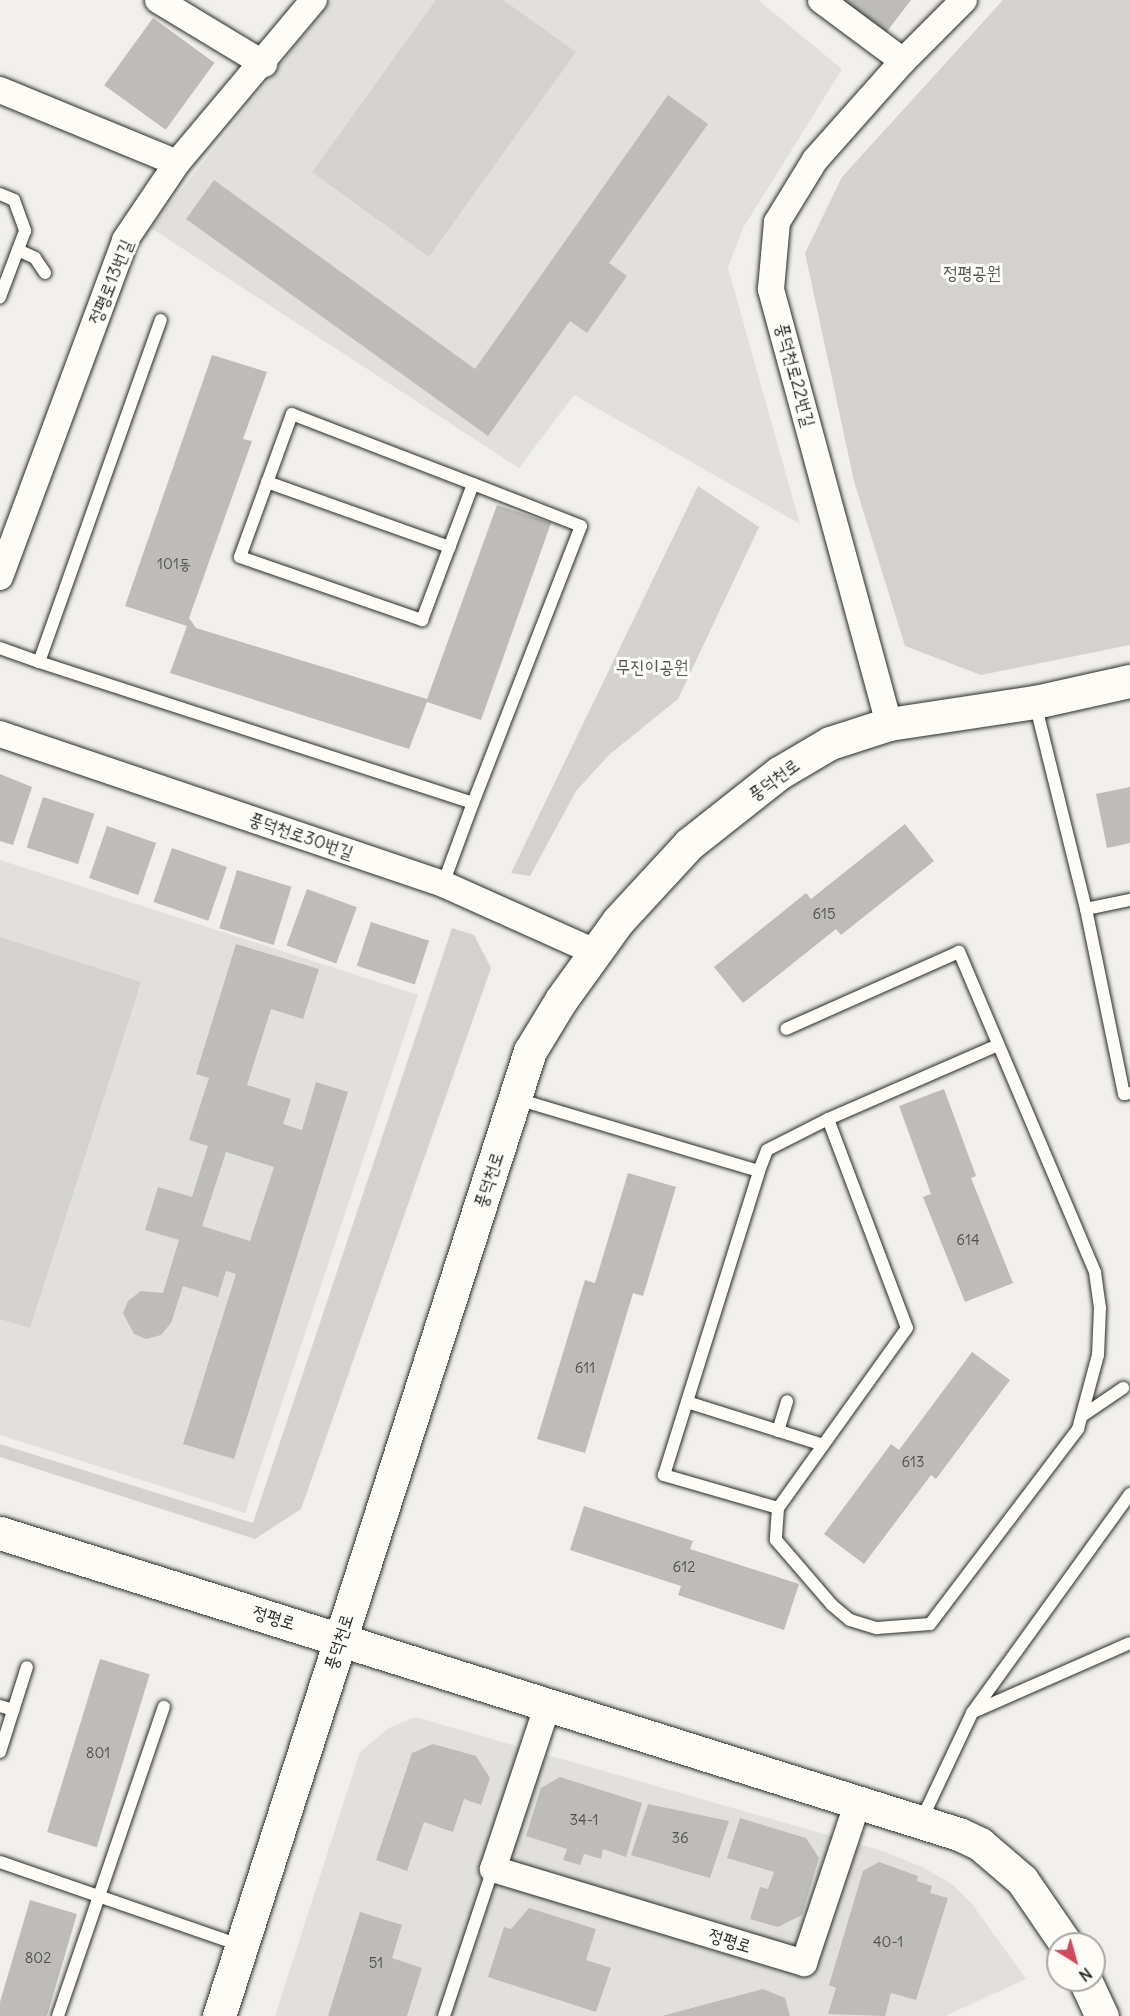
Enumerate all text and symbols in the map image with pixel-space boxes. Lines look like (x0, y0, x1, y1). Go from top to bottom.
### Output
street label: 정평로13번길 (84, 236, 138, 328)
park label: 정평공원 (943, 262, 1001, 284)
street label: 풍덕천로22번길 (771, 321, 819, 429)
house number: 101동 (157, 555, 191, 573)
park label: 무진이공원 (616, 656, 688, 678)
street label: 풍덕천로 (744, 754, 804, 806)
street label: 풍덕천로30번길 (246, 808, 356, 864)
house number: 615 (812, 905, 836, 923)
street label: 풍덕천로 (470, 1149, 508, 1211)
house number: 614 (956, 1231, 980, 1249)
house number: 611 (575, 1359, 595, 1377)
house number: 613 (901, 1453, 925, 1471)
house number: 612 (673, 1558, 695, 1576)
street label: 정평로 (250, 1601, 298, 1635)
street label: 풍덕천로 (320, 1611, 358, 1673)
house number: 801 (86, 1744, 110, 1762)
house number: 34-1 (570, 1811, 598, 1829)
house number: 36 (671, 1829, 689, 1847)
street label: 정평로 (706, 1924, 754, 1958)
north arrow (1046, 1932, 1106, 1992)
house number: 40-1 (873, 1933, 903, 1951)
house number: 802 (25, 1949, 51, 1967)
house number: 51 (369, 1954, 383, 1972)
text: N (1075, 1963, 1096, 1986)

